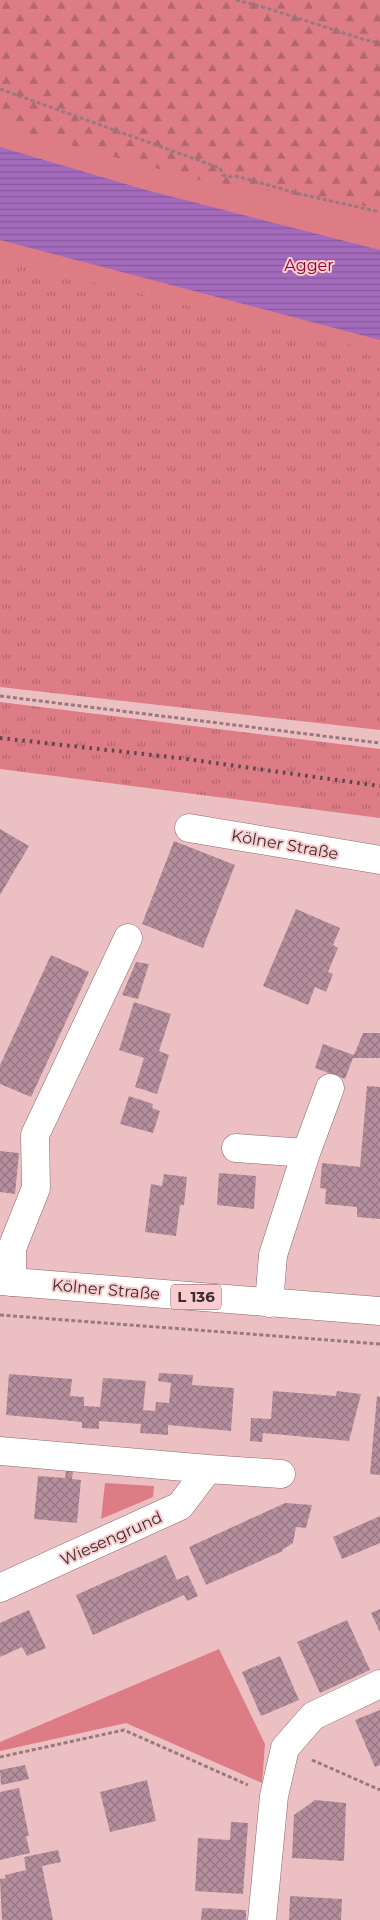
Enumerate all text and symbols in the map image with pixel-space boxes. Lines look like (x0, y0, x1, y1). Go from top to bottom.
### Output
park label: Agger (284, 256, 334, 275)
street label: Kölner Straße (230, 826, 340, 863)
street label: Kölner Straße (51, 1275, 161, 1304)
road number: L 136 (171, 1284, 221, 1310)
street label: Wiesengrund (57, 1507, 165, 1569)

